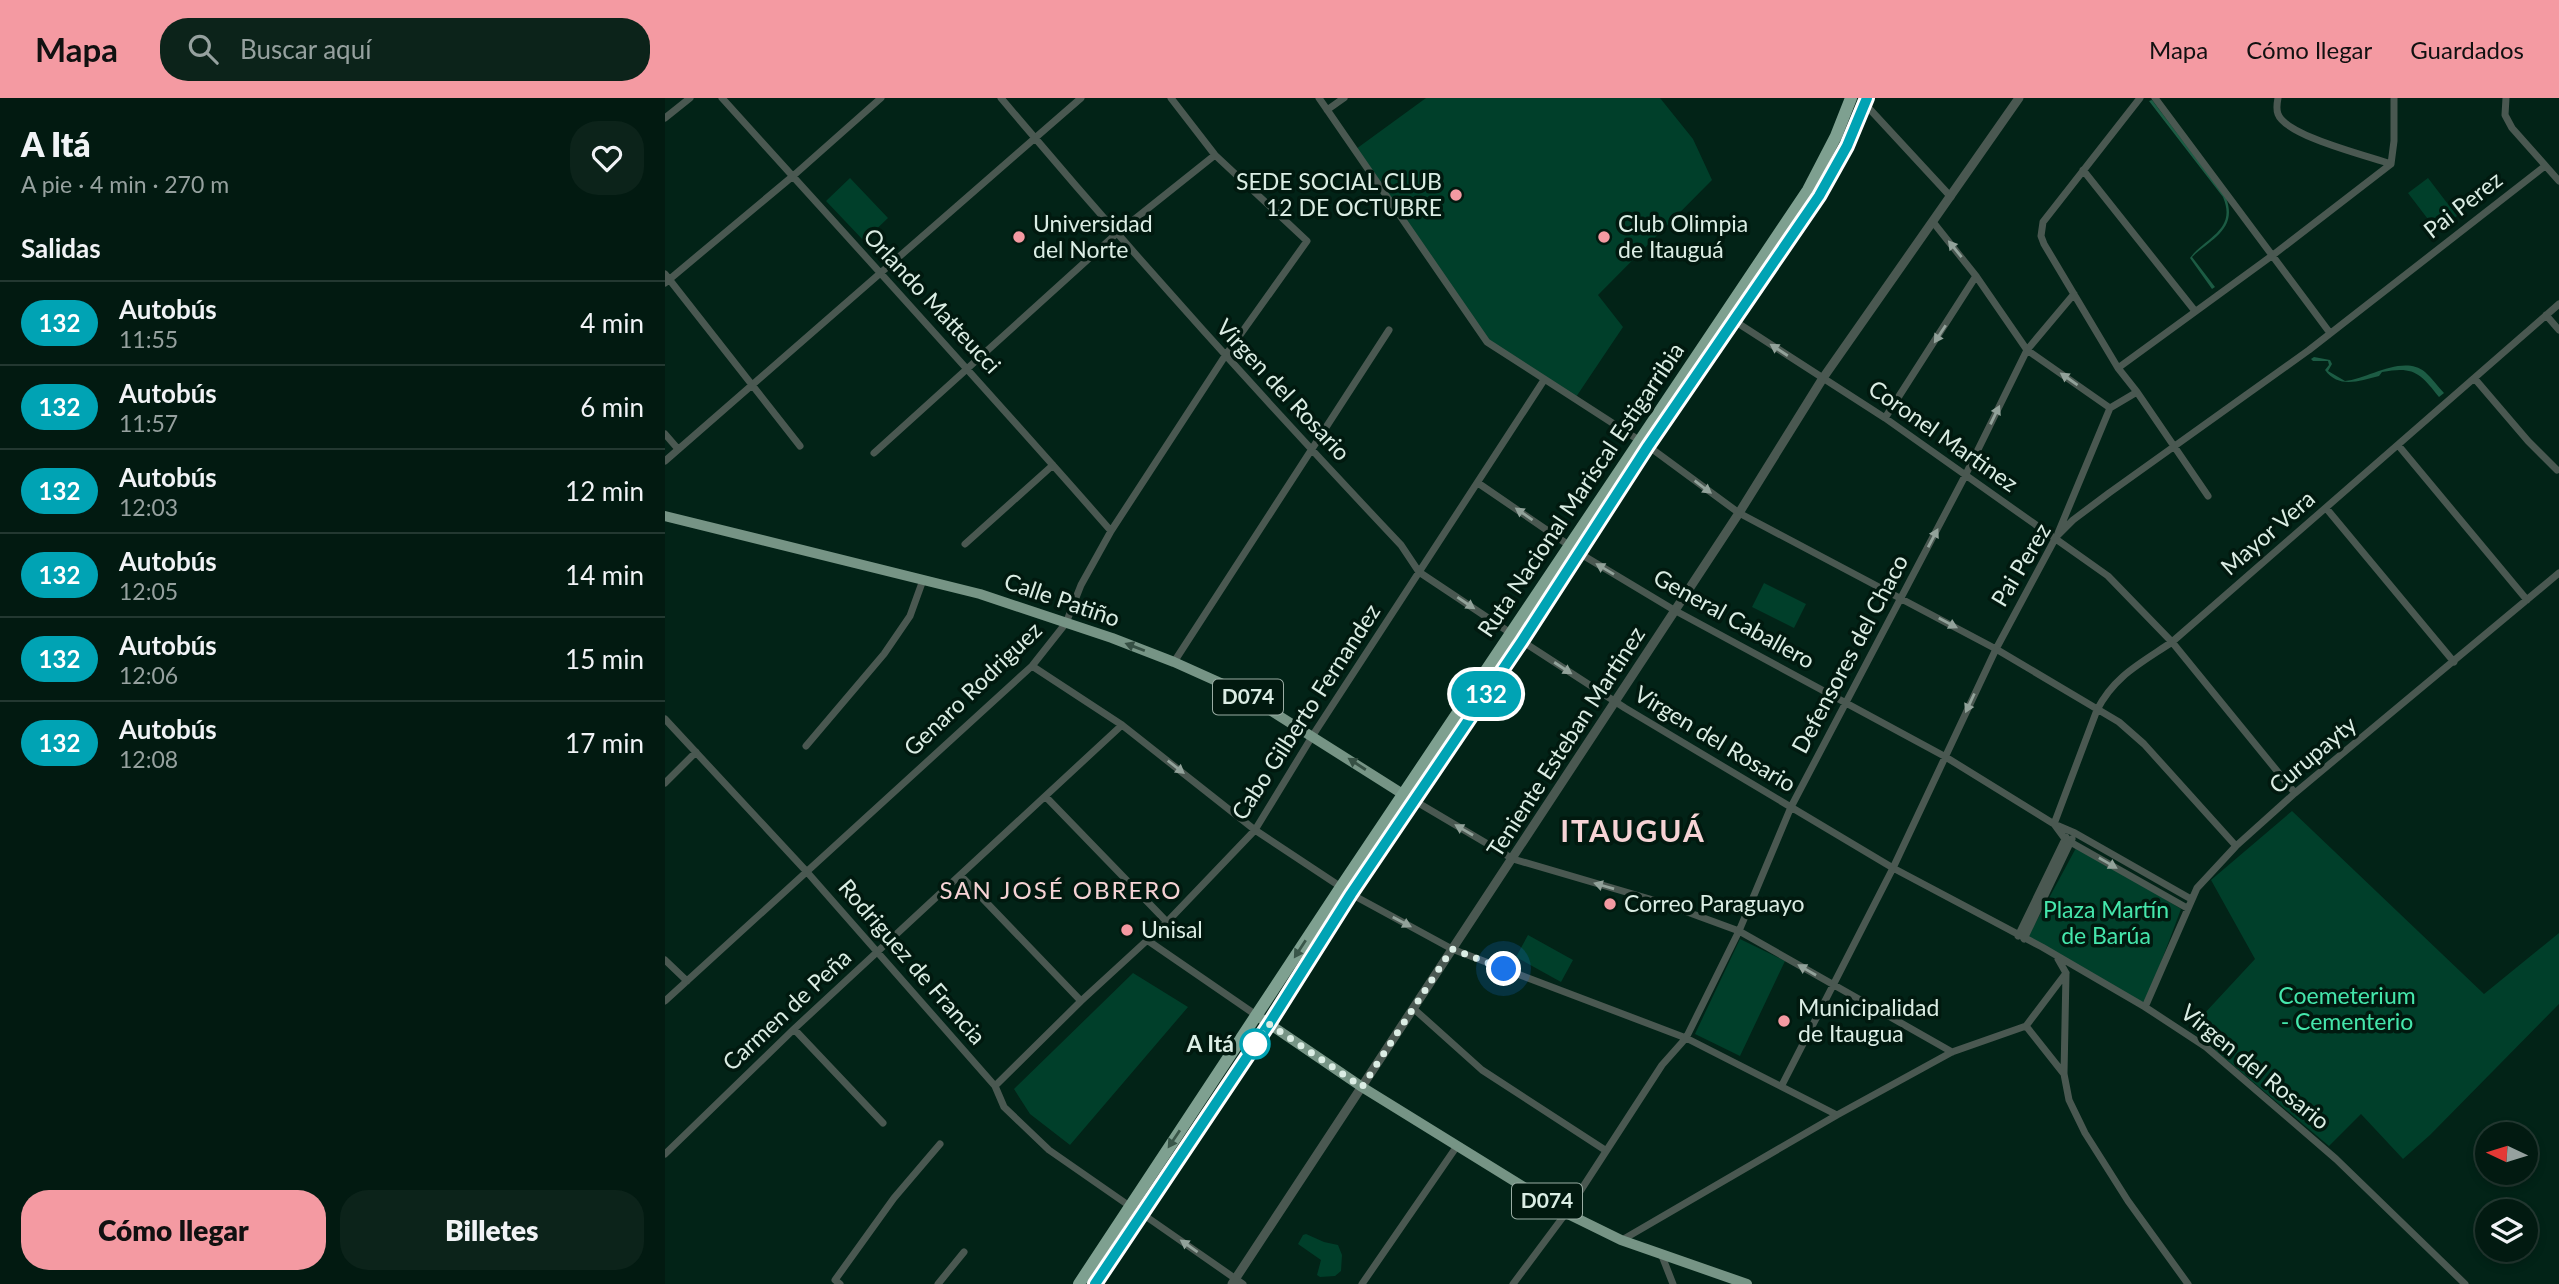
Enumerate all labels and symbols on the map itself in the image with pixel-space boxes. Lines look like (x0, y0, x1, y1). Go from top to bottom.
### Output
street label: Pai Perez (2417, 165, 2507, 244)
place label: SEDE SOCIAL CLUB 12 DE OCTUBRE (1236, 167, 1442, 221)
marker: SEDE SOCIAL CLUB 12 DE OCTUBRE (1448, 187, 1464, 203)
place label: Universidad del Norte (1033, 209, 1153, 263)
place label: Club Olimpia de Itauguá (1618, 209, 1748, 263)
street label: Orlando Matteucci (858, 222, 1007, 379)
marker: Universidad del Norte (1011, 229, 1027, 245)
marker: Club Olimpia de Itauguá (1596, 229, 1612, 245)
one-way arrow (1947, 241, 1962, 259)
street label: Virgen del Rosario (1211, 313, 1356, 466)
one-way arrow (1933, 324, 1946, 343)
street label: Ruta Nacional Mariscal Estigarribia (1471, 337, 1689, 642)
one-way arrow (1770, 343, 1789, 356)
one-way arrow (2060, 372, 2078, 386)
street label: Coronel Martinez (1864, 373, 2024, 497)
one-way arrow (1990, 405, 2001, 425)
one-way arrow (1694, 479, 1712, 493)
street label: Mayor Vera (2215, 484, 2320, 581)
one-way arrow (1515, 507, 1533, 521)
street label: Pai Perez (1984, 518, 2056, 611)
one-way arrow (1927, 528, 1938, 548)
street label: Defensores del Chaco (1785, 550, 1913, 758)
one-way arrow (1596, 562, 1615, 575)
street label: General Caballero (1649, 562, 1820, 674)
street label: Calle Patiño (1001, 566, 1124, 632)
one-way arrow (1456, 596, 1475, 609)
street label: Cabo Gilberto Fernandez (1225, 598, 1385, 825)
street label: Genaro Rodriguez (898, 615, 1047, 761)
one-way arrow (1938, 618, 1958, 629)
street label: Teniente Esteban Martinez (1480, 621, 1650, 862)
one-way arrow (1125, 641, 1146, 652)
one-way arrow (1553, 661, 1573, 674)
line badge: 132 (1446, 671, 1526, 717)
street label: Virgen del Rosario (1630, 679, 1801, 797)
road number: D074 (1213, 680, 1283, 714)
one-way arrow (1964, 692, 1975, 713)
street label: Curupayty (2263, 710, 2362, 799)
one-way arrow (1348, 758, 1367, 771)
one-way arrow (1166, 760, 1184, 775)
district label: ITAUGUÁ (1560, 812, 1706, 848)
one-way arrow (1454, 824, 1473, 836)
one-way arrow (2098, 857, 2118, 869)
street label: Rodriguez de Francia (833, 873, 992, 1050)
district label: SAN JOSÉ OBRERO (940, 875, 1182, 904)
one-way arrow (1594, 880, 1615, 890)
place label: Correo Paraguayo (1624, 889, 1805, 917)
park label: Plaza Martín de Barúa (2043, 895, 2169, 949)
marker: Correo Paraguayo (1602, 896, 1618, 912)
place label: Unisal (1141, 915, 1203, 943)
one-way arrow (1392, 915, 1412, 927)
marker: Unisal (1119, 922, 1135, 938)
one-way arrow (1293, 940, 1307, 958)
street label: Carmen de Peña (716, 943, 856, 1076)
your location (1486, 951, 1521, 986)
one-way arrow (1798, 964, 1817, 976)
park label: Coemeterium - Cementerio (2278, 981, 2416, 1035)
place label: Municipalidad de Itaugua (1798, 993, 1939, 1047)
street label: Virgen del Rosario (2176, 998, 2336, 1135)
marker: Municipalidad de Itaugua (1776, 1013, 1792, 1029)
place label: A Itá (1185, 1029, 1234, 1057)
marker: A Itá (1240, 1029, 1270, 1059)
north arrow (2475, 1122, 2537, 1185)
one-way arrow (1168, 1129, 1181, 1148)
road number: D074 (1512, 1184, 1582, 1218)
one-way arrow (1180, 1239, 1198, 1253)

